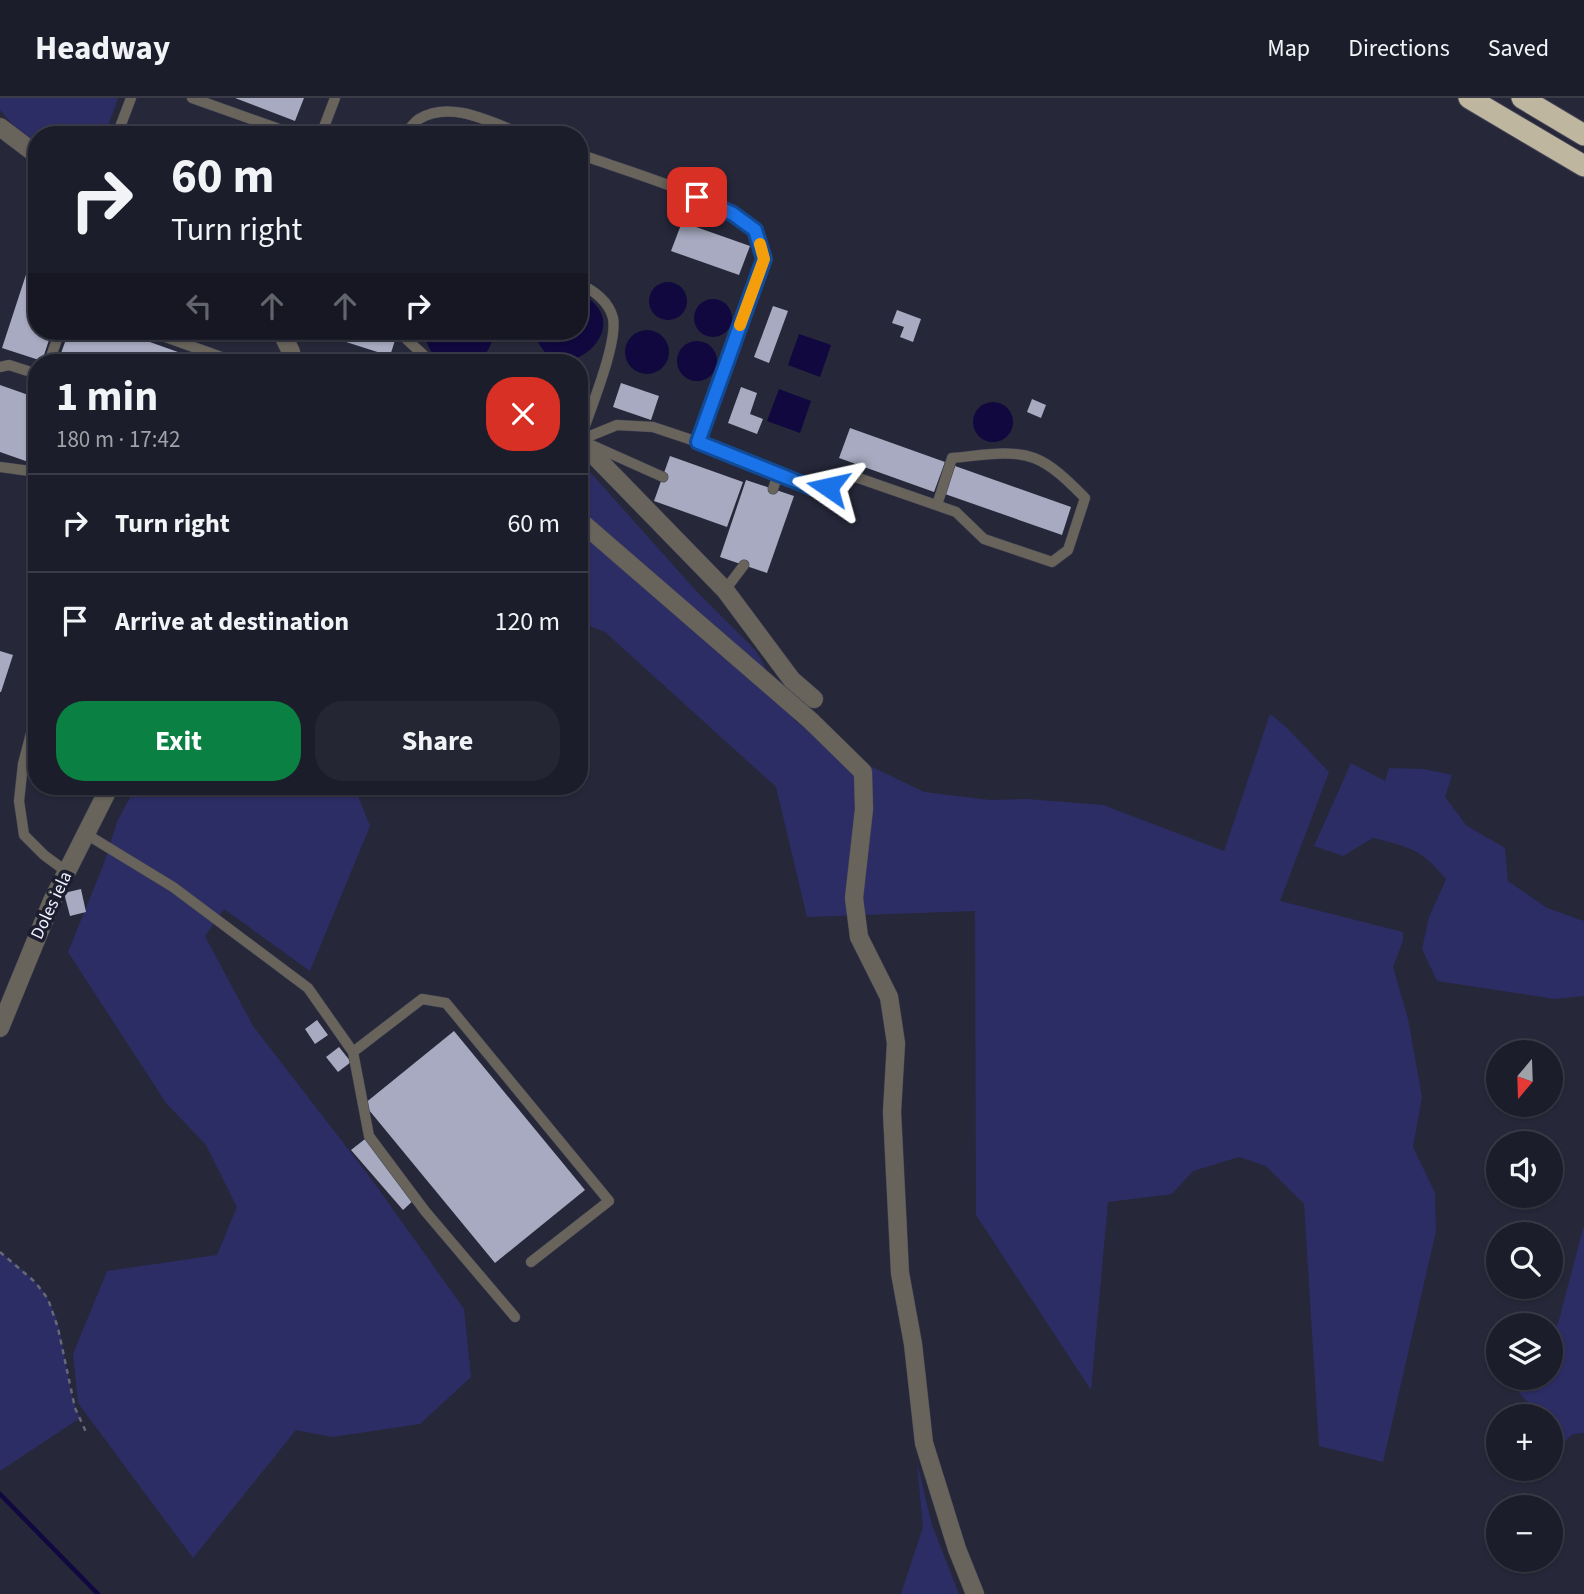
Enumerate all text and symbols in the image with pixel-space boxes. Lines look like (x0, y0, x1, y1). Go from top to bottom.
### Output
text: Headway (35, 25, 170, 72)
text: Map (1267, 31, 1310, 66)
text: Directions (1348, 31, 1450, 66)
text: Saved (1488, 31, 1549, 66)
text: 60 m (171, 142, 275, 212)
icon: right (56, 154, 147, 245)
pin (667, 167, 727, 227)
icon: arrive (678, 178, 716, 216)
text: Turn right (171, 207, 302, 253)
icon: left (180, 287, 218, 325)
icon: ahead (253, 287, 291, 325)
icon: ahead (326, 287, 364, 325)
icon: right (399, 287, 437, 325)
text: 1 min (56, 367, 158, 427)
button: close (486, 377, 560, 451)
text: 180 m · 17:42 (56, 423, 180, 456)
position arrow (791, 450, 865, 524)
icon: right (56, 504, 94, 542)
text: Turn right (115, 505, 230, 542)
text: 60 m (507, 505, 560, 542)
icon: arrive (56, 602, 94, 640)
text: Arrive at destination (115, 603, 349, 640)
text: 120 m (494, 603, 560, 640)
button: Exit (56, 701, 301, 781)
button: Share (315, 701, 560, 781)
street label: Doles iela (25, 867, 78, 943)
north arrow (1486, 1040, 1563, 1116)
map controls (1486, 1040, 1563, 1572)
button: sound (1486, 1131, 1563, 1208)
button: search (1486, 1222, 1563, 1299)
button: layers (1486, 1313, 1563, 1390)
button: + (1486, 1404, 1563, 1481)
button: − (1486, 1495, 1563, 1572)

